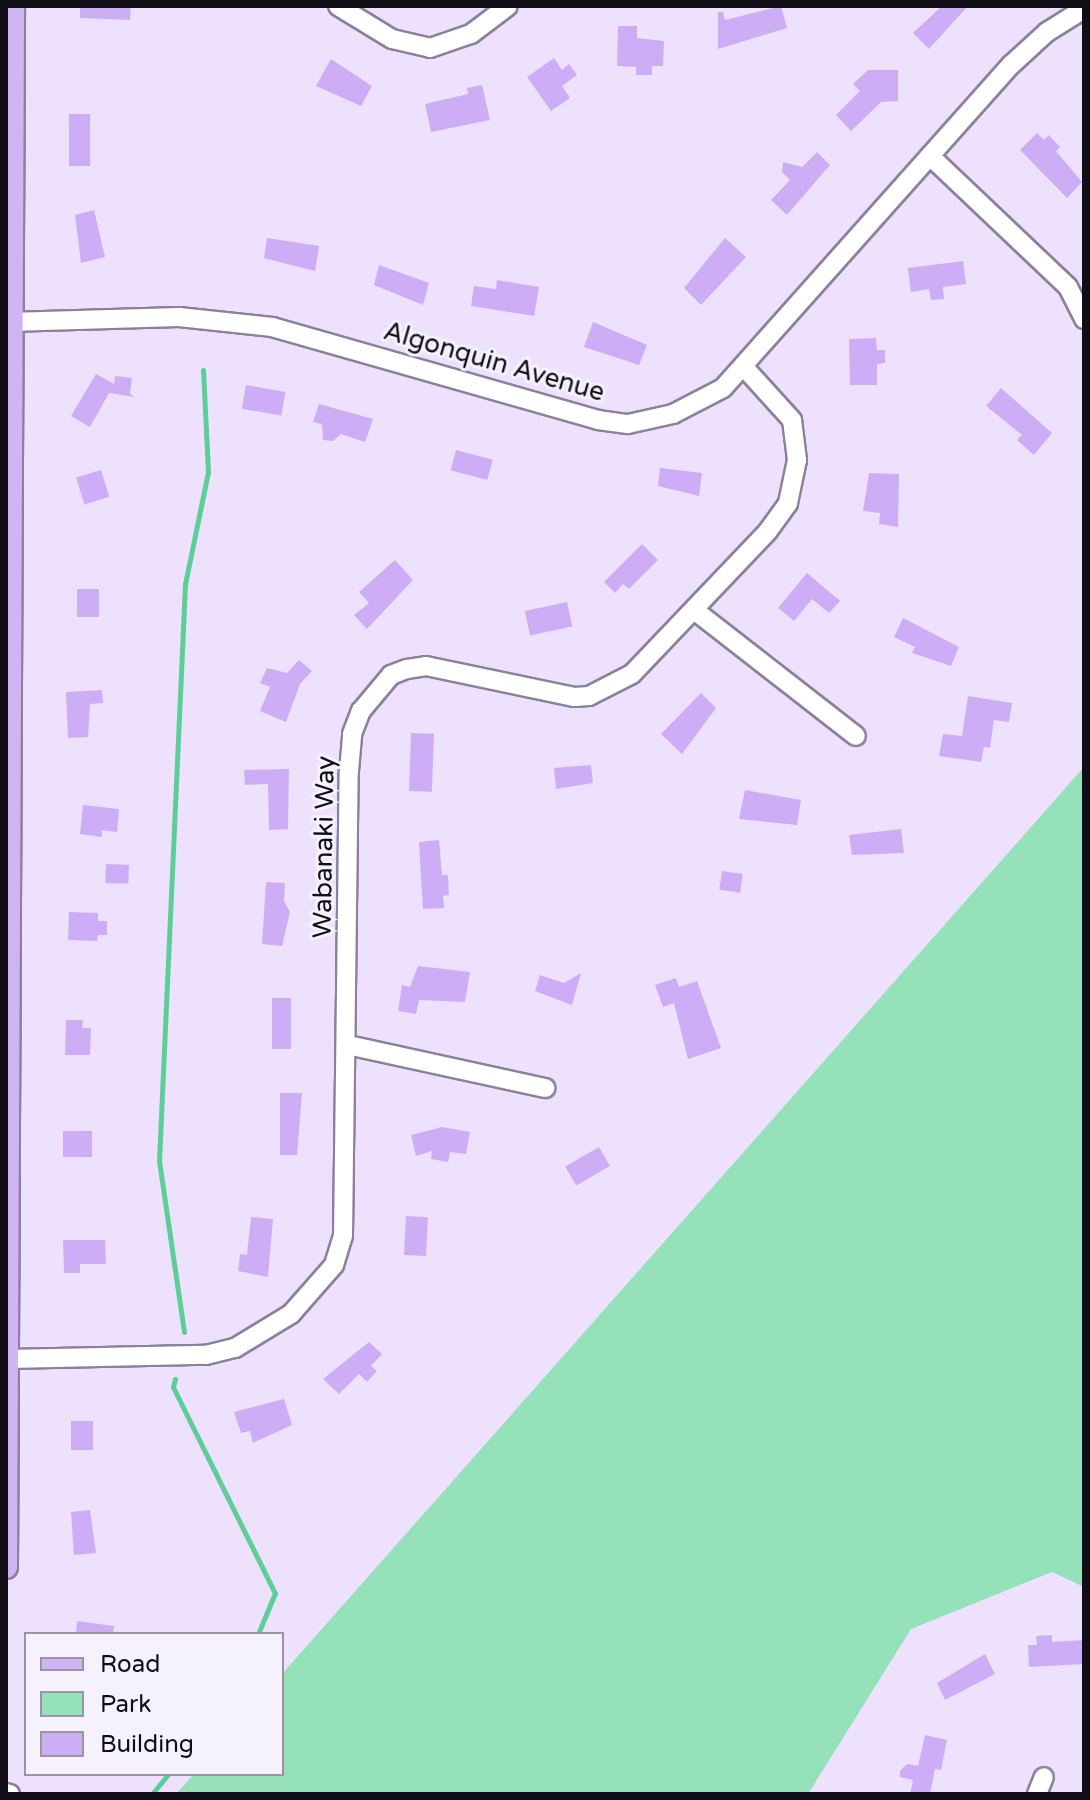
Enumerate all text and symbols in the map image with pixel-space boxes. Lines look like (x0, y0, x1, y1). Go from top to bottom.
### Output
street label: Algonquin Avenue (380, 316, 608, 408)
street label: Wabanaki Way (307, 756, 341, 938)
legend (24, 1632, 284, 1776)
text: Road (100, 1650, 160, 1679)
text: Park (100, 1690, 151, 1719)
text: Building (100, 1730, 194, 1759)

